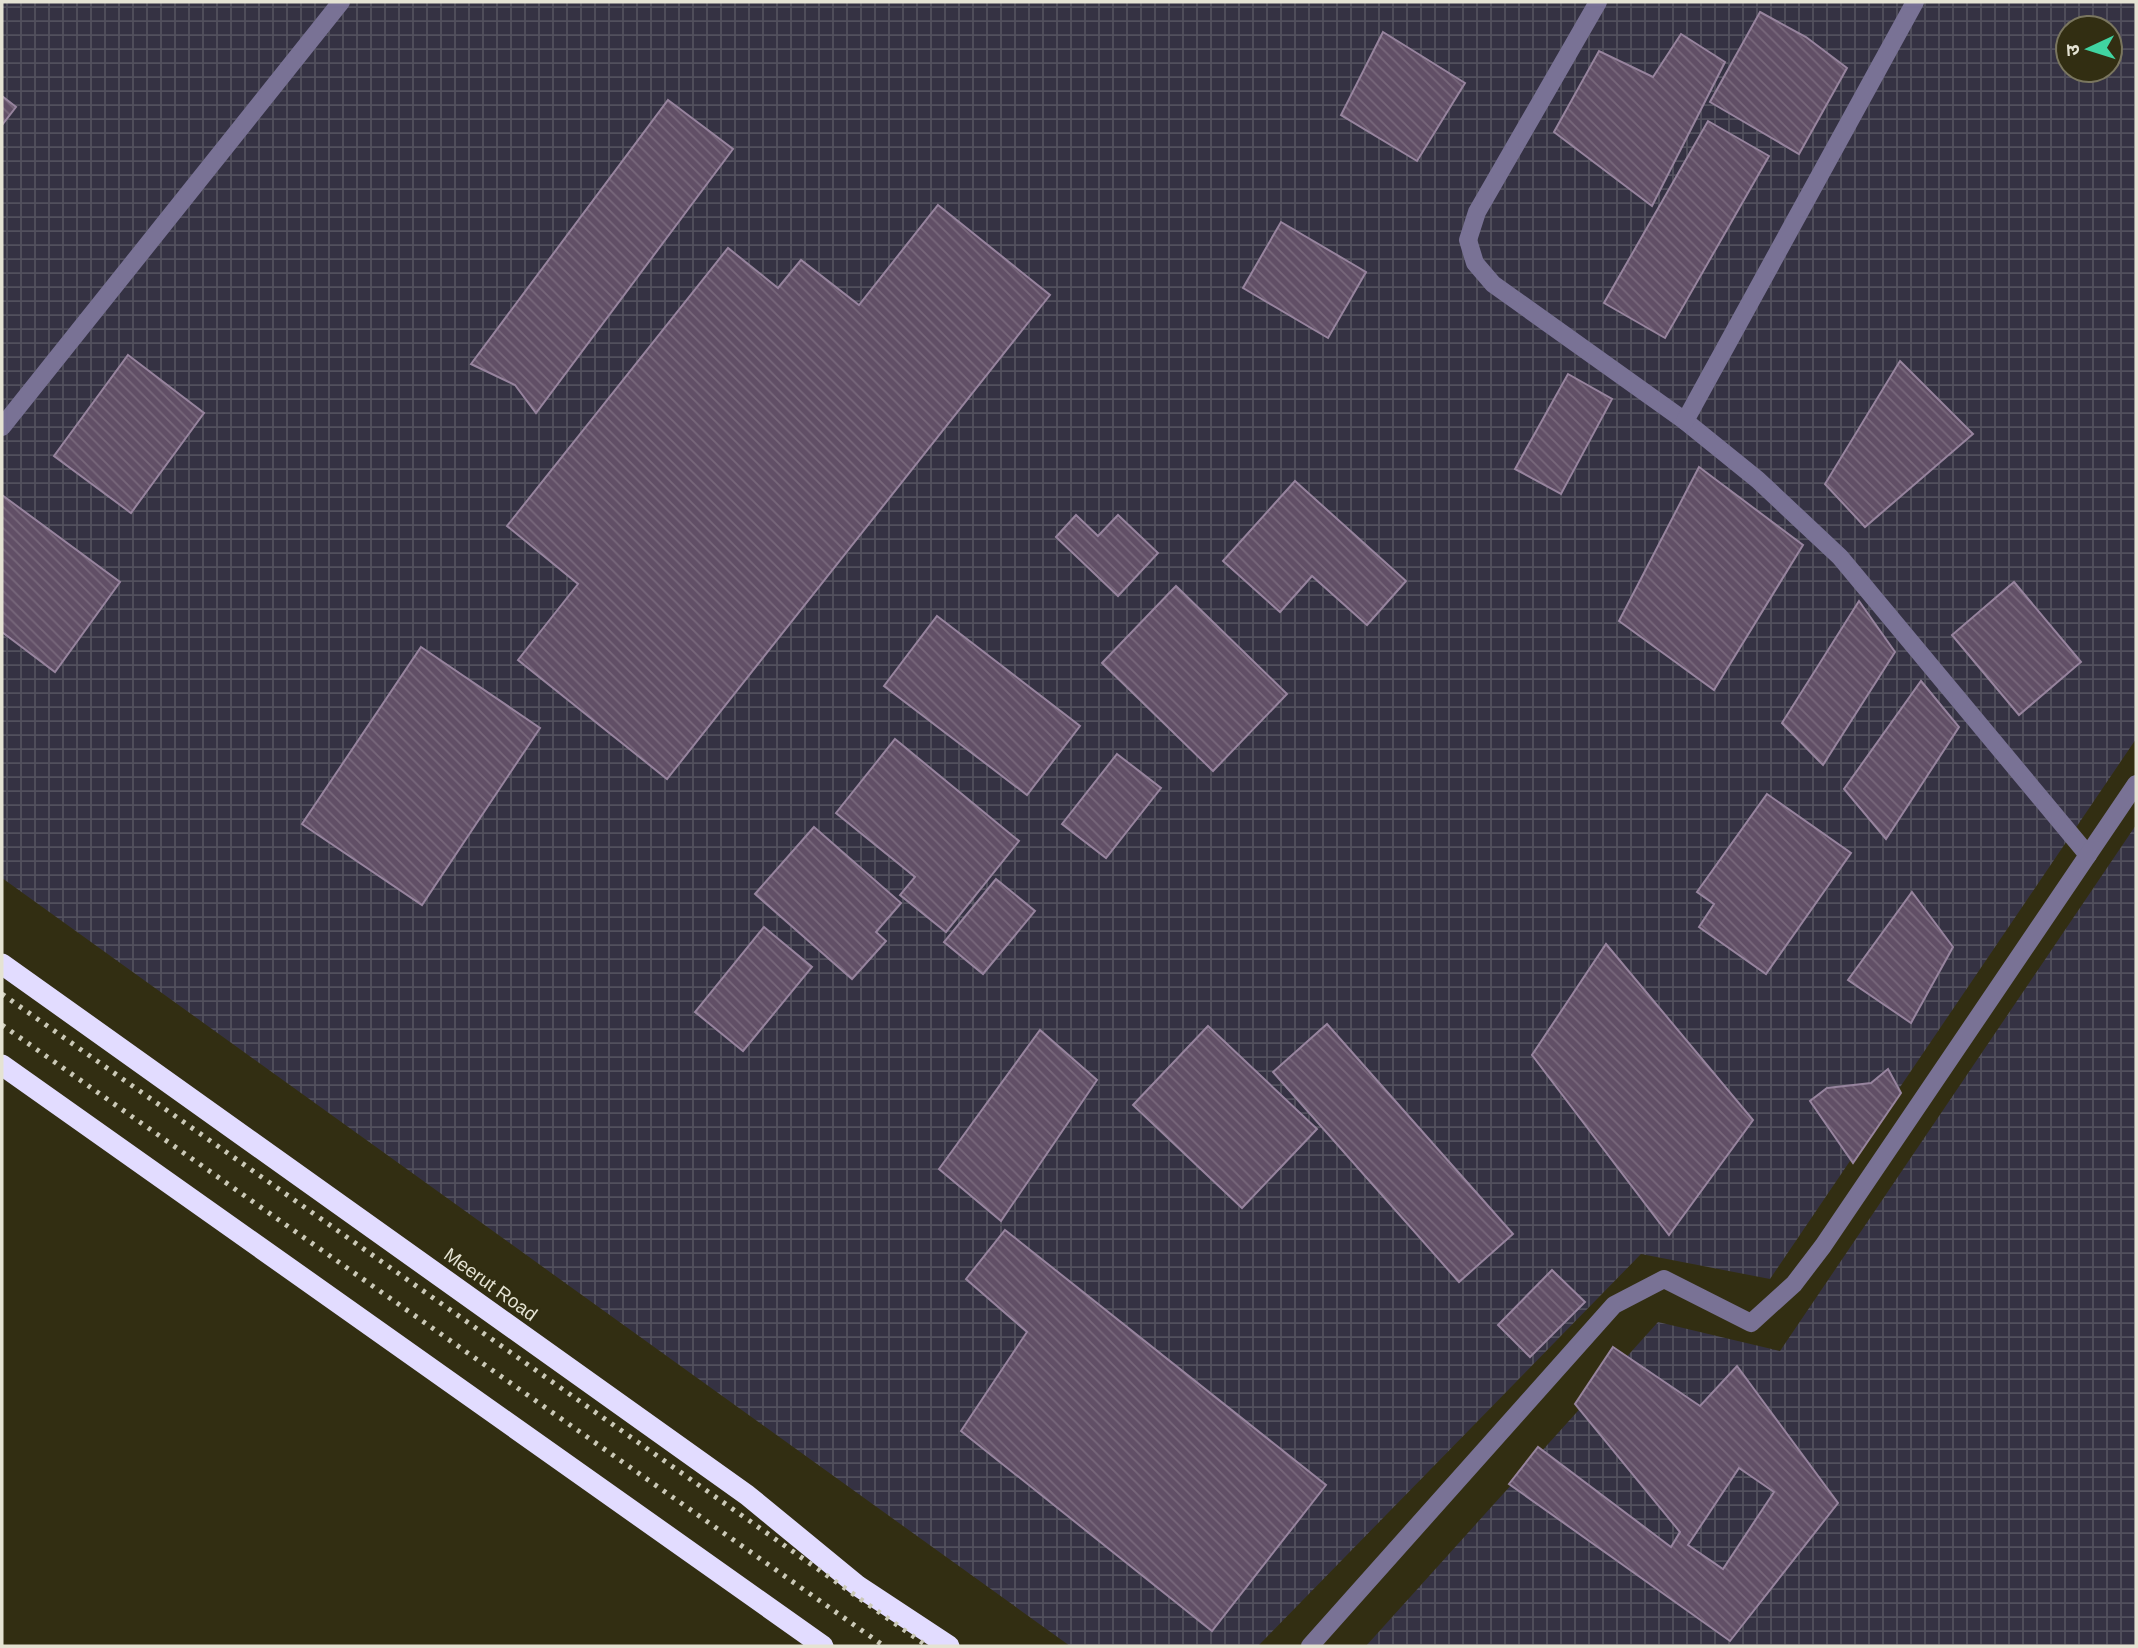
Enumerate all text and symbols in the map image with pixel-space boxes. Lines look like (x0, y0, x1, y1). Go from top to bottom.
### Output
north arrow (2054, 14, 2124, 84)
text: उ (2062, 43, 2083, 56)
street label: Meerut Road (440, 1244, 541, 1325)

